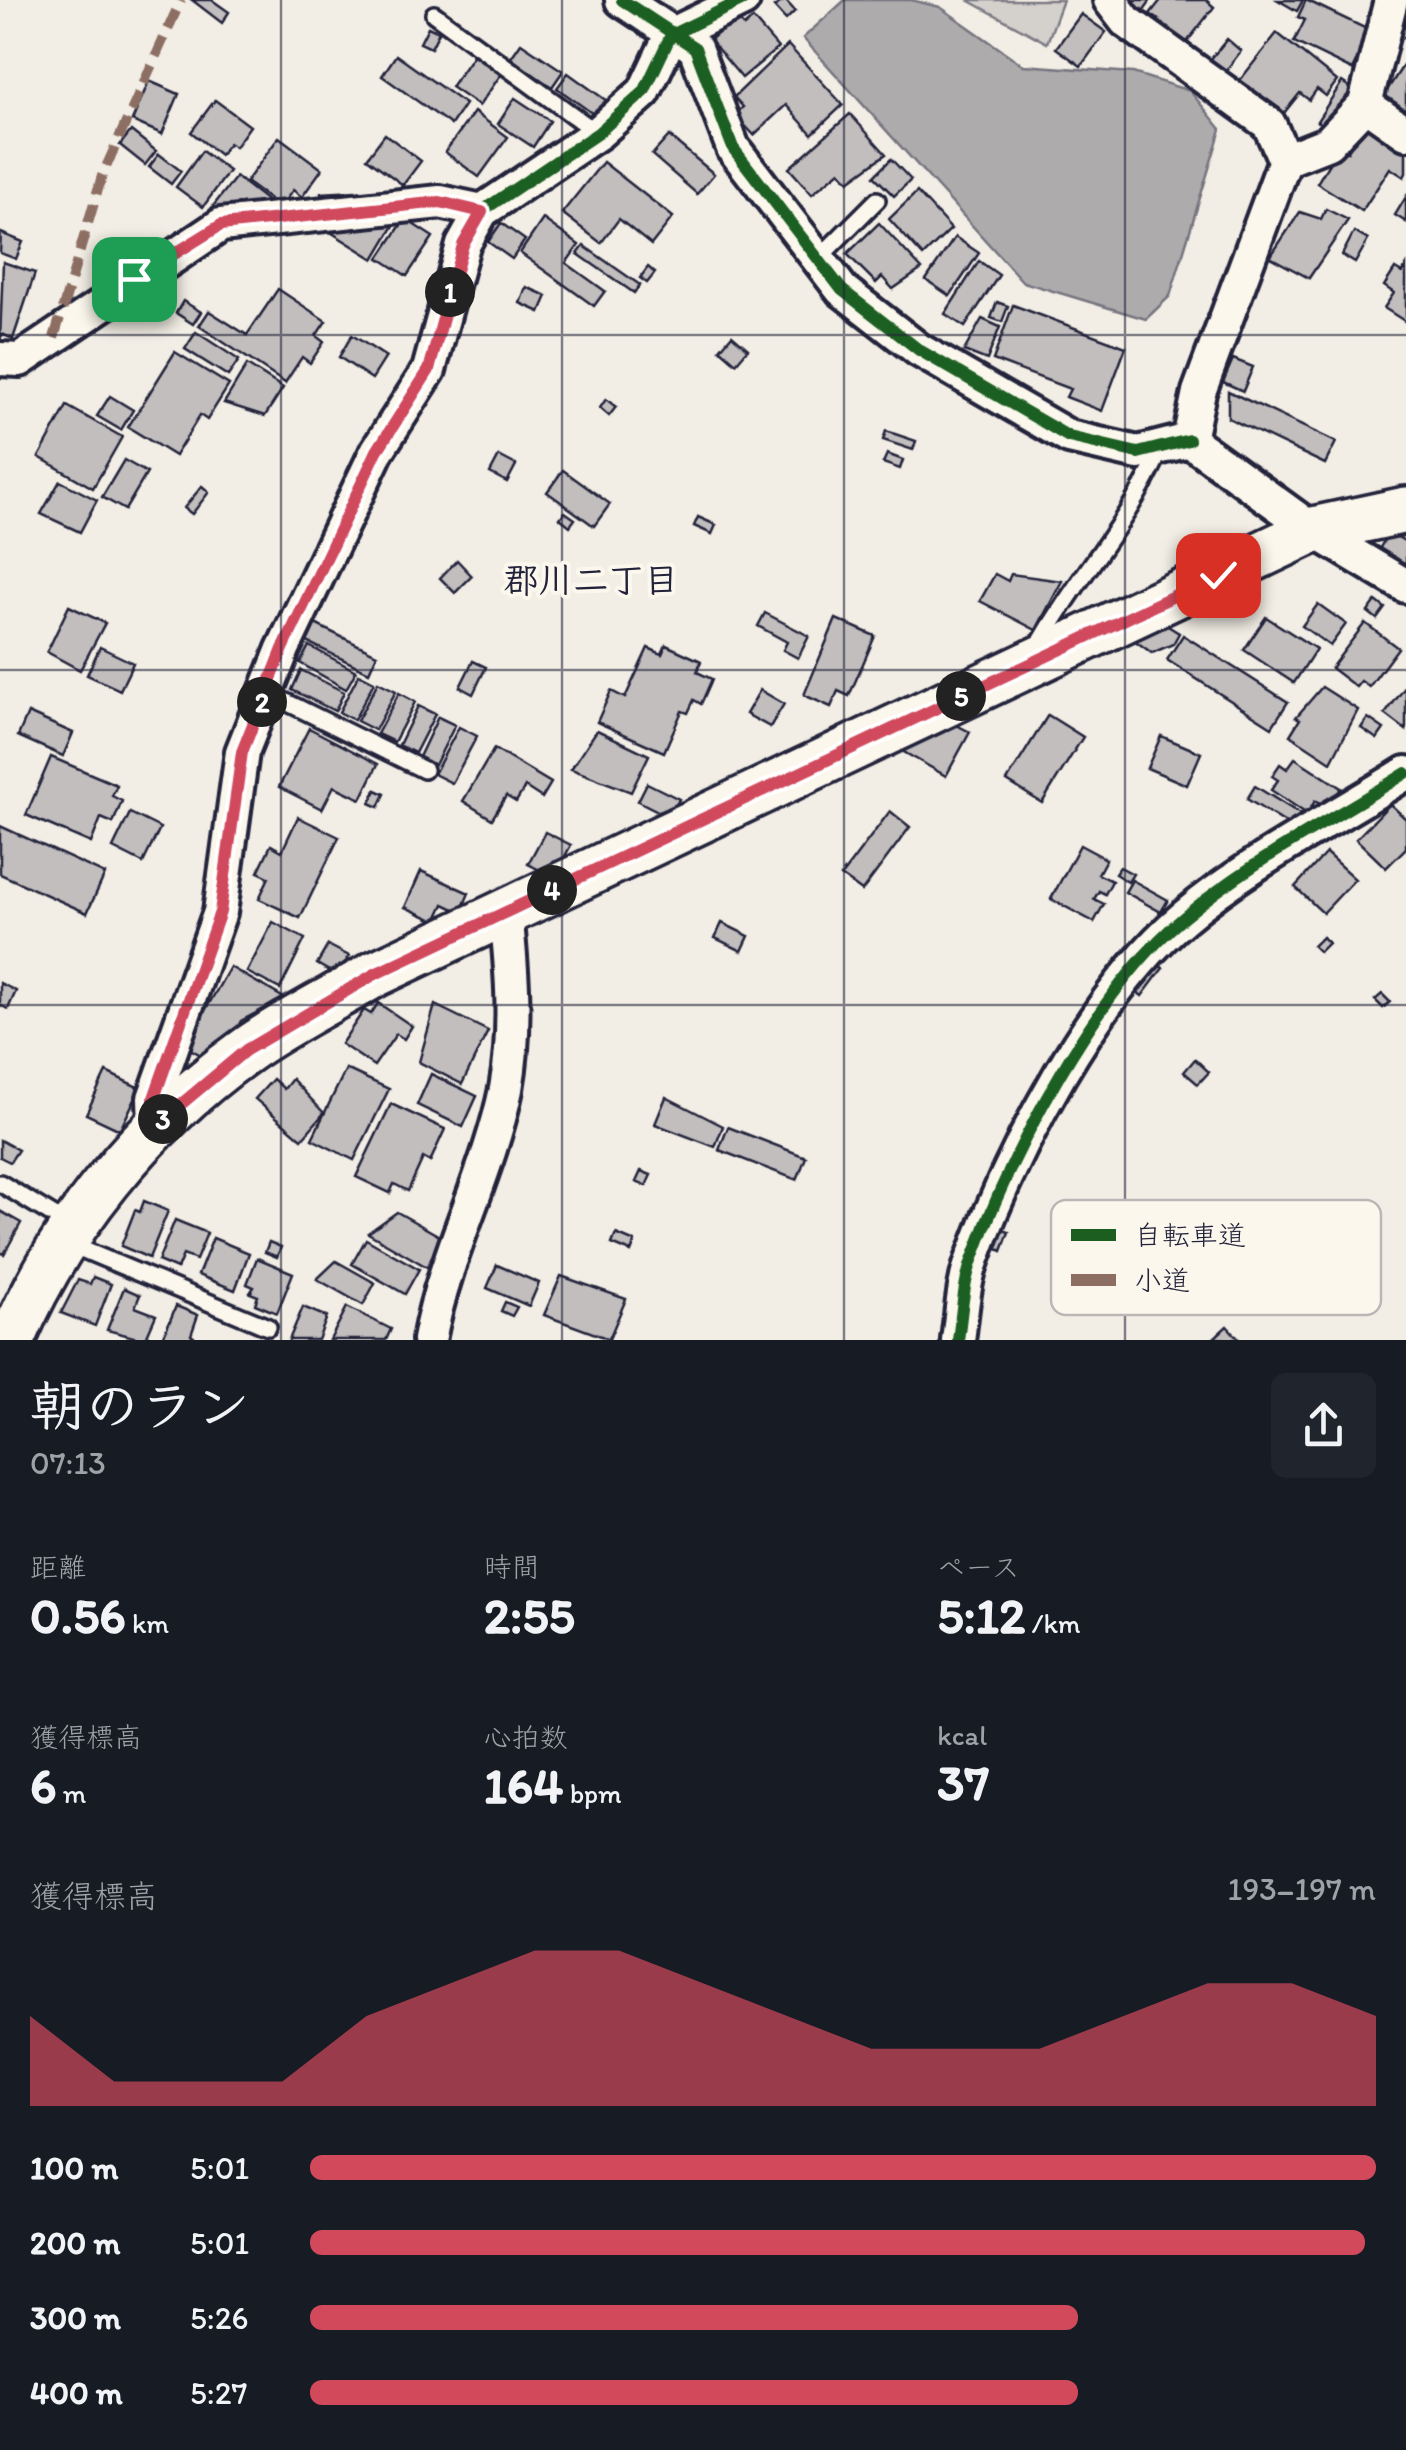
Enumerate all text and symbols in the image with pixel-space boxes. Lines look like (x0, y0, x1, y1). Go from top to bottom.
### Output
pin (92, 237, 177, 322)
icon: arrive (107, 252, 162, 307)
pin: 1 (425, 267, 475, 317)
text: 1 (444, 275, 457, 309)
pin (1176, 533, 1261, 618)
icon: check (1191, 548, 1246, 603)
district label: 郡川二丁目 (503, 559, 679, 601)
pin: 5 (936, 671, 986, 721)
pin: 2 (237, 677, 287, 727)
text: 5 (954, 679, 968, 713)
text: 2 (255, 685, 269, 719)
pin: 4 (527, 865, 577, 915)
text: 4 (544, 873, 560, 907)
pin: 3 (138, 1094, 188, 1144)
text: 3 (155, 1102, 171, 1136)
legend (1051, 1200, 1381, 1315)
text: 自転車道 (1134, 1218, 1246, 1252)
text: 小道 (1134, 1263, 1190, 1297)
text: 朝のラン (30, 1373, 250, 1439)
button: share (1271, 1373, 1376, 1478)
text: 07:13 (30, 1444, 106, 1482)
text: 距離 (30, 1550, 86, 1584)
text: 時間 (484, 1550, 540, 1584)
text: ペース (937, 1550, 1020, 1584)
text: 0.56 (30, 1585, 126, 1646)
text: 2:55 (484, 1585, 575, 1646)
text: 5:12 (937, 1585, 1025, 1646)
text: km (126, 1606, 169, 1640)
text: /km (1025, 1606, 1080, 1640)
text: kcal (937, 1718, 987, 1752)
text: 獲得標高 (30, 1720, 142, 1754)
text: 心拍数 (484, 1720, 568, 1754)
text: 37 (937, 1752, 989, 1813)
text: 6 (30, 1755, 56, 1816)
text: 164 (484, 1755, 563, 1816)
text: m (56, 1776, 86, 1810)
text: bpm (563, 1776, 622, 1810)
text: 193–197 m (1228, 1870, 1376, 1908)
text: 獲得標高 (30, 1877, 158, 1915)
text: 100 m (30, 2149, 118, 2187)
text: 5:01 (190, 2149, 249, 2187)
text: 200 m (30, 2224, 120, 2262)
text: 5:01 (190, 2224, 249, 2262)
text: 300 m (30, 2299, 121, 2337)
text: 5:26 (190, 2299, 248, 2337)
text: 400 m (30, 2374, 123, 2412)
text: 5:27 (190, 2374, 247, 2412)

